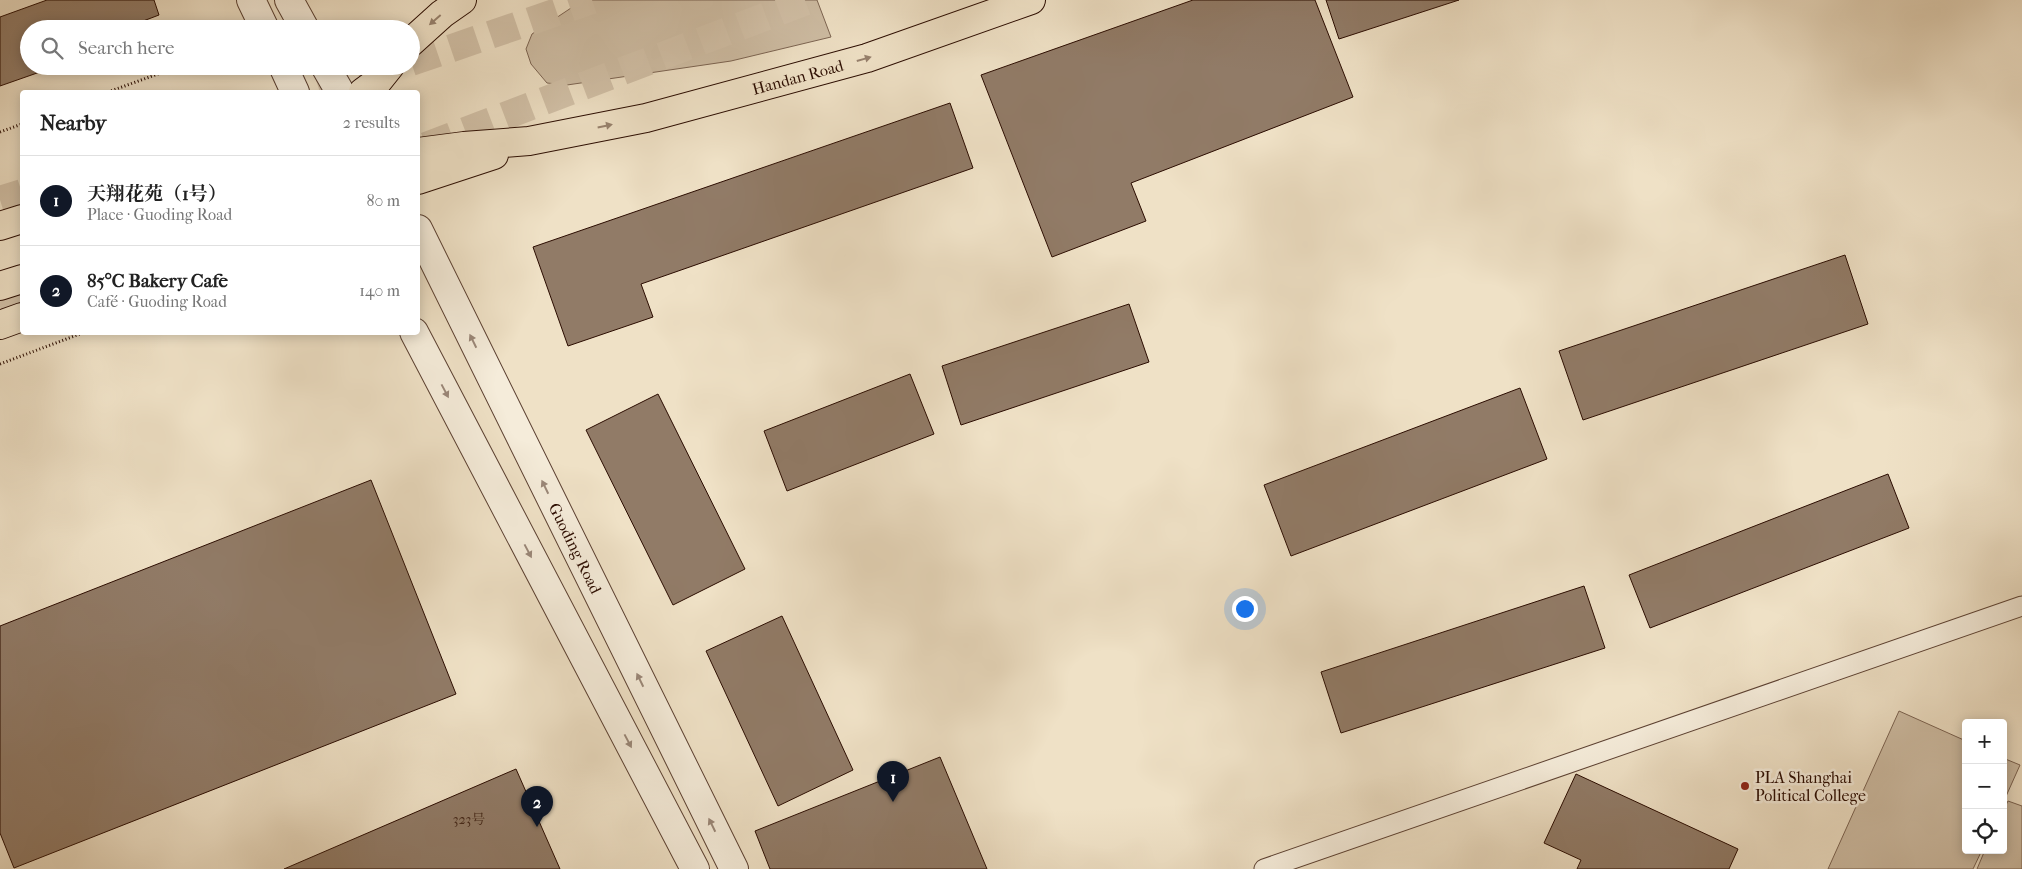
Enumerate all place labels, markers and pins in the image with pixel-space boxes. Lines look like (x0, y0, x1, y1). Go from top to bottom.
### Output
pin: 1 (877, 761, 909, 802)
place label: PLA Shanghai Political College (1755, 768, 1866, 805)
marker: PLA Shanghai Political College (1739, 780, 1751, 792)
pin: 2 (521, 786, 553, 827)

